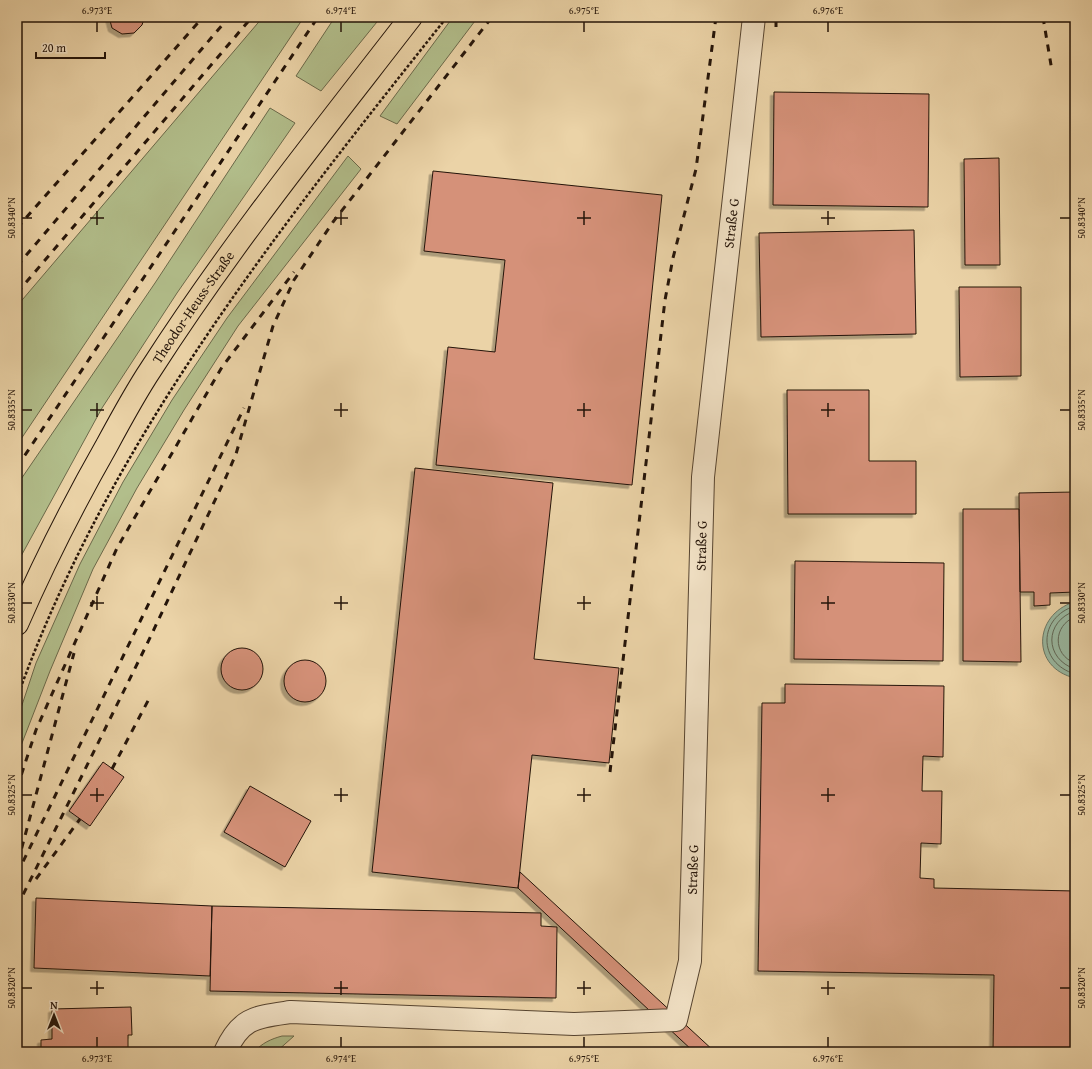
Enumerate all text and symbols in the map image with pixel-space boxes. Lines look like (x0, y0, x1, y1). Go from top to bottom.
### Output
text: 6.973°E (82, 3, 112, 18)
text: 6.974°E (326, 3, 356, 18)
text: 6.975°E (569, 3, 599, 18)
text: 6.976°E (813, 3, 843, 18)
scale bar (36, 34, 105, 60)
text: 20 m (42, 39, 66, 56)
text: 50.8340°N (4, 197, 19, 239)
street label: Straße G (718, 197, 744, 249)
text: 50.8340°N (1074, 197, 1089, 239)
street label: Theodor-Heuss-Straße (147, 246, 239, 368)
text: 50.8335°N (4, 389, 19, 431)
text: 50.8335°N (1074, 389, 1089, 431)
street label: Straße G (690, 520, 712, 571)
text: 50.8330°N (4, 582, 19, 624)
text: 50.8330°N (1074, 582, 1089, 624)
text: 50.8325°N (4, 774, 19, 816)
text: 50.8325°N (1074, 774, 1089, 816)
street label: Straße G (682, 844, 703, 895)
text: 50.8320°N (4, 967, 19, 1009)
text: 50.8320°N (1074, 967, 1089, 1009)
north arrow (34, 995, 74, 1035)
text: N (50, 997, 58, 1013)
text: 6.973°E (82, 1051, 112, 1066)
text: 6.974°E (326, 1051, 356, 1066)
text: 6.975°E (569, 1051, 599, 1066)
text: 6.976°E (813, 1051, 843, 1066)

